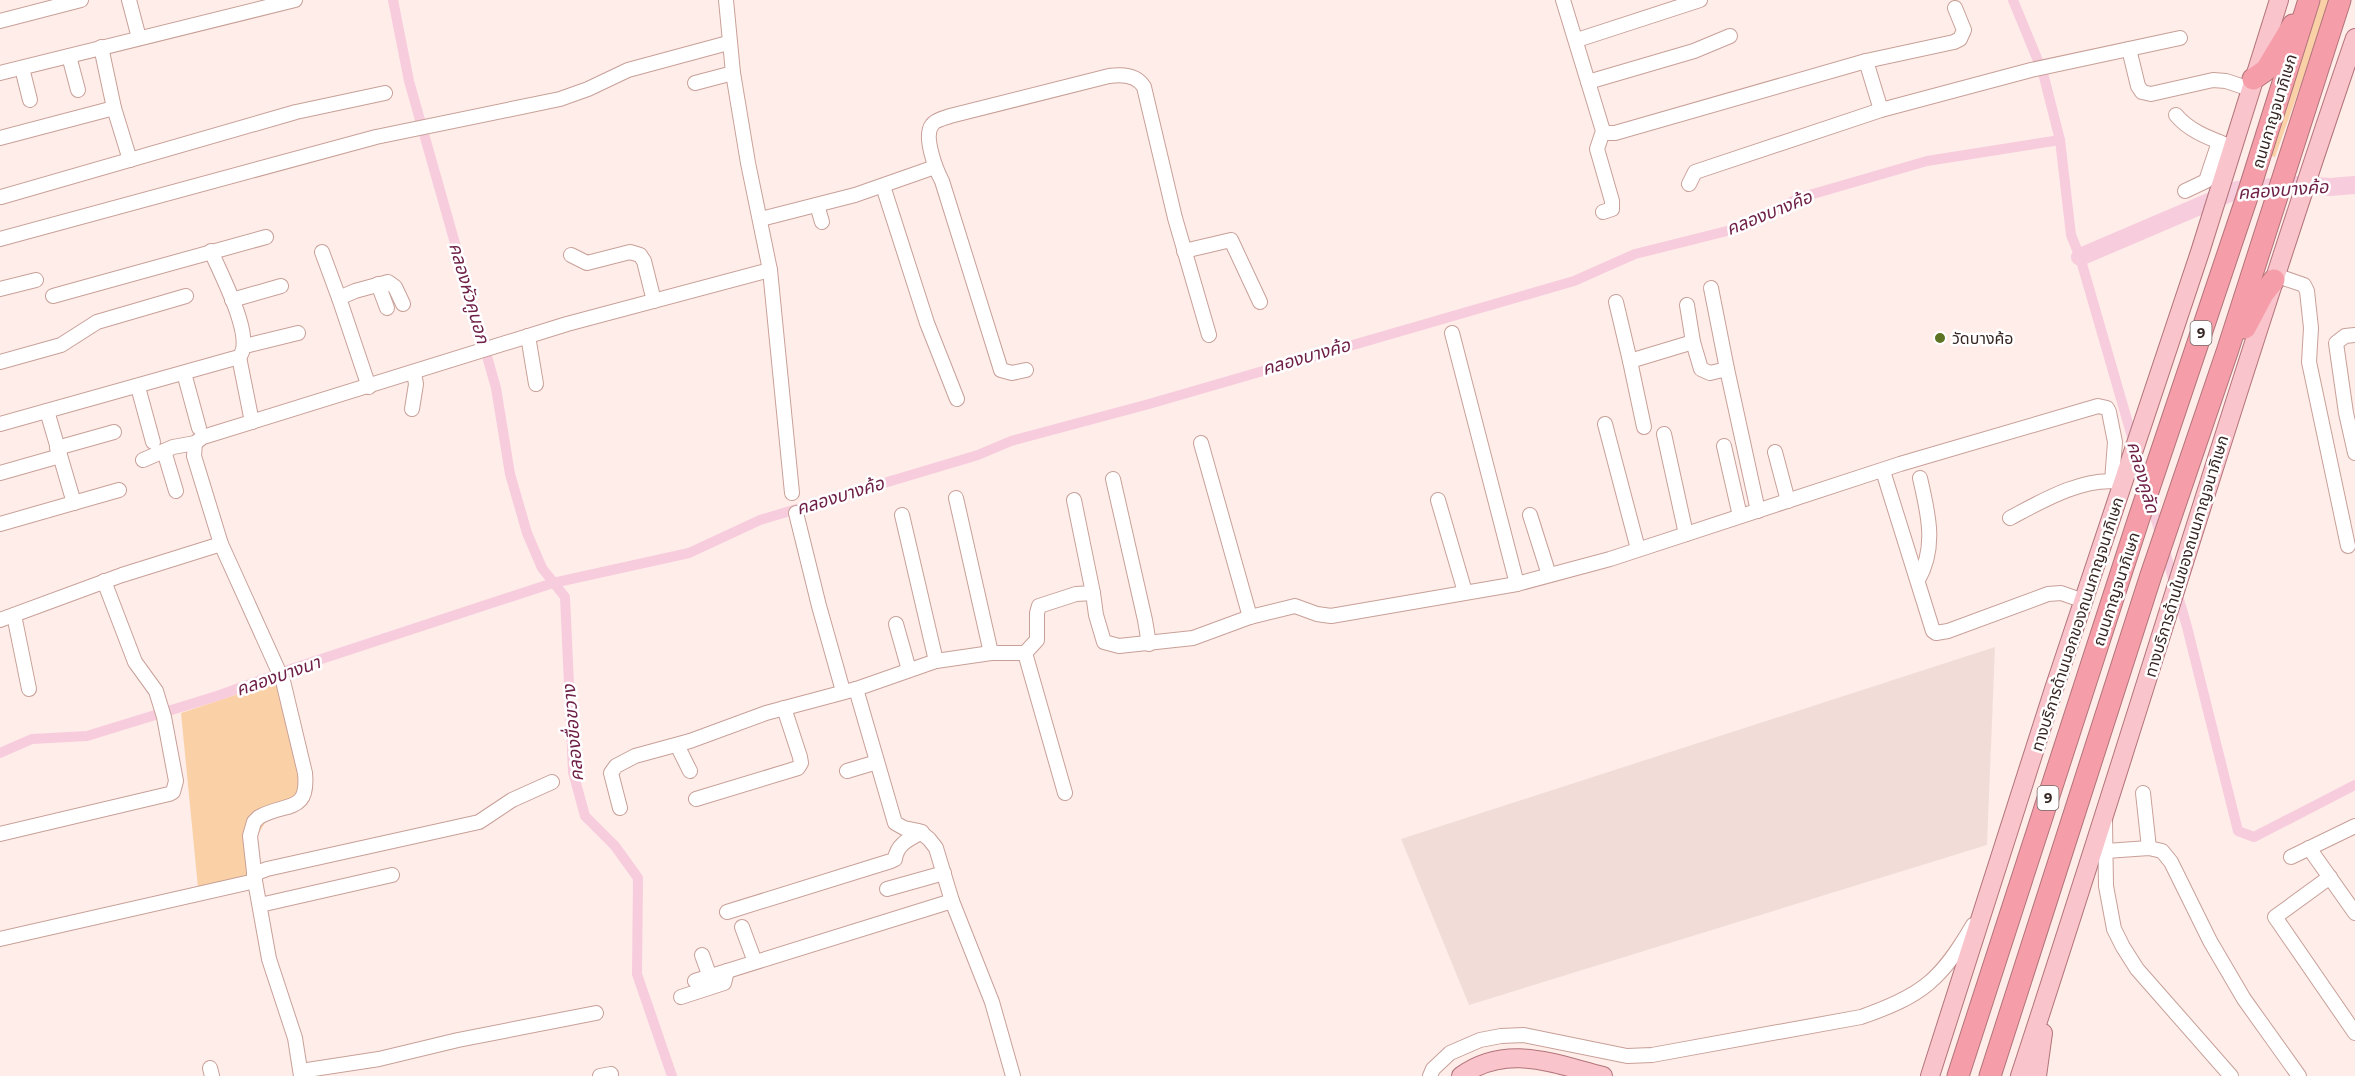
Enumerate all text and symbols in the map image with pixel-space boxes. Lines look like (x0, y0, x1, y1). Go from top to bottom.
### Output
street label: ถนนกาญจนาภิเษก (2246, 51, 2302, 171)
water label: คลองบางค้อ (2237, 174, 2330, 204)
water label: คลองบางค้อ (1722, 184, 1816, 240)
water label: คลองหัวคูนอก (444, 239, 496, 347)
road number: 9 (2190, 321, 2212, 345)
place label: วัดบางค้อ (1952, 327, 2014, 349)
marker: วัดบางค้อ (1933, 331, 1947, 345)
water label: คลองบางค้อ (1259, 332, 1353, 380)
street label: ทางบริการด้านในของถนนกาญจนาภิเษก (2139, 432, 2233, 680)
water label: คลองคูลัด (2122, 438, 2166, 516)
water label: คลองบางค้อ (793, 470, 887, 520)
street label: ทางบริการด้านนอกของถนนกาญจนาภิเษก (2025, 494, 2129, 754)
street label: ถนนกาญจนาภิเษก (2087, 529, 2145, 649)
water label: คลองบางนา (232, 649, 324, 701)
water label: คลองขื่อขวาง (556, 682, 588, 783)
road number: 9 (2038, 786, 2058, 810)

